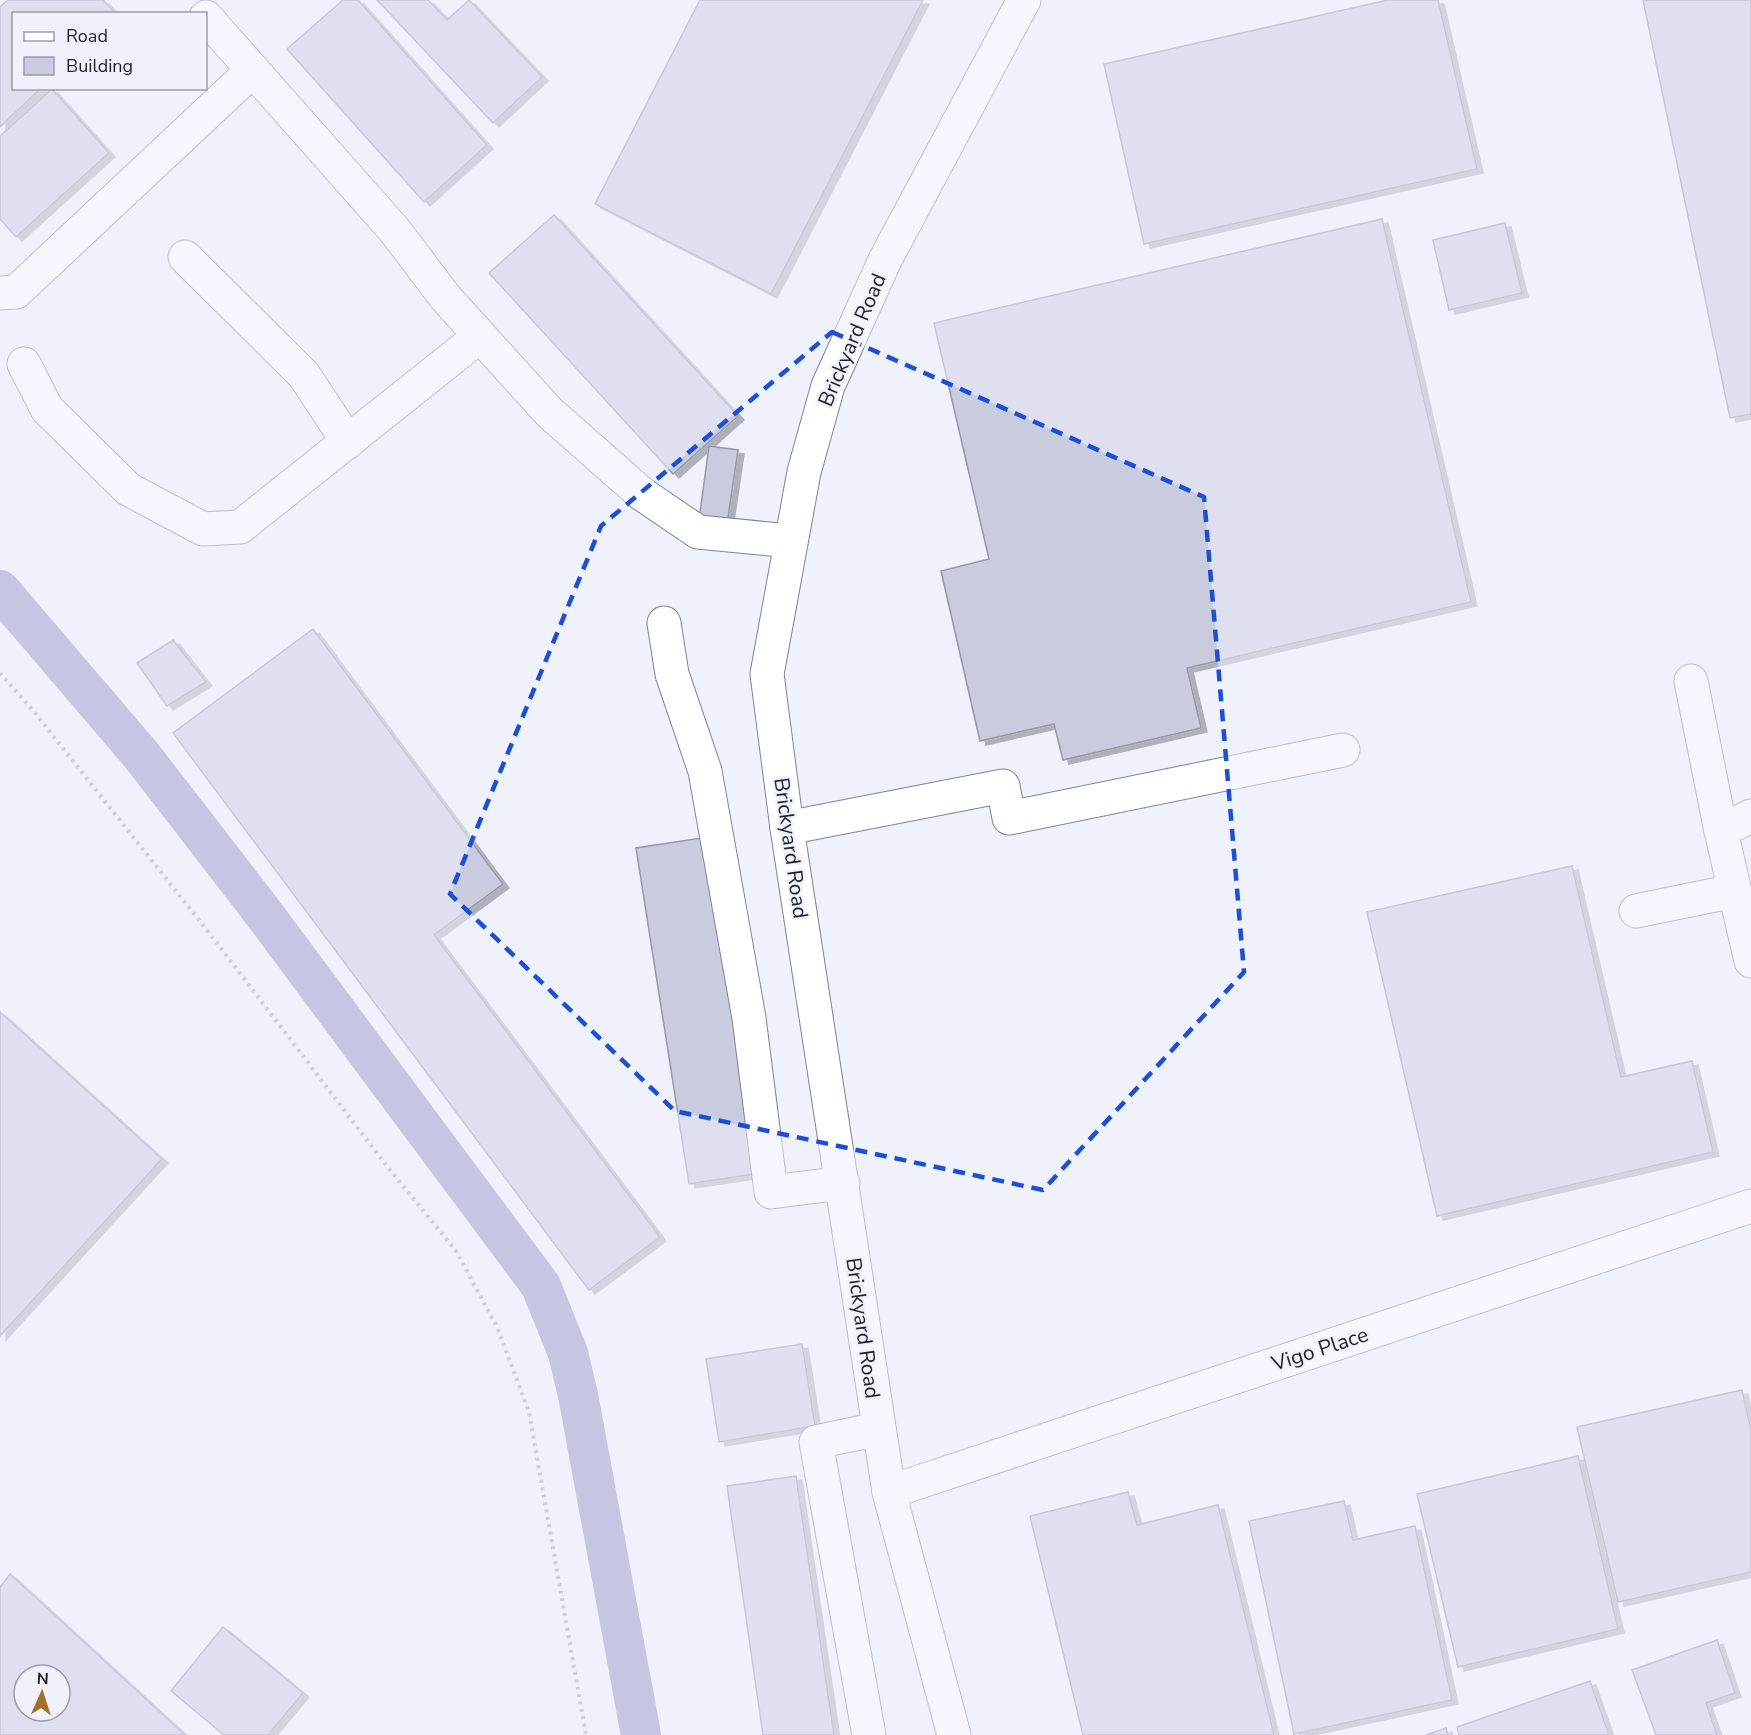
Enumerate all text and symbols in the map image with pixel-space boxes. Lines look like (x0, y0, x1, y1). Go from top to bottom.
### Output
legend (12, 12, 207, 90)
text: Road (66, 24, 108, 48)
text: Building (66, 54, 133, 78)
street label: Brickyard Road (811, 269, 893, 411)
street label: Brickyard Road (767, 776, 815, 920)
street label: Brickyard Road (839, 1256, 887, 1400)
street label: Vigo Place (1267, 1320, 1372, 1378)
north arrow (12, 1663, 72, 1723)
text: N (36, 1668, 49, 1690)

